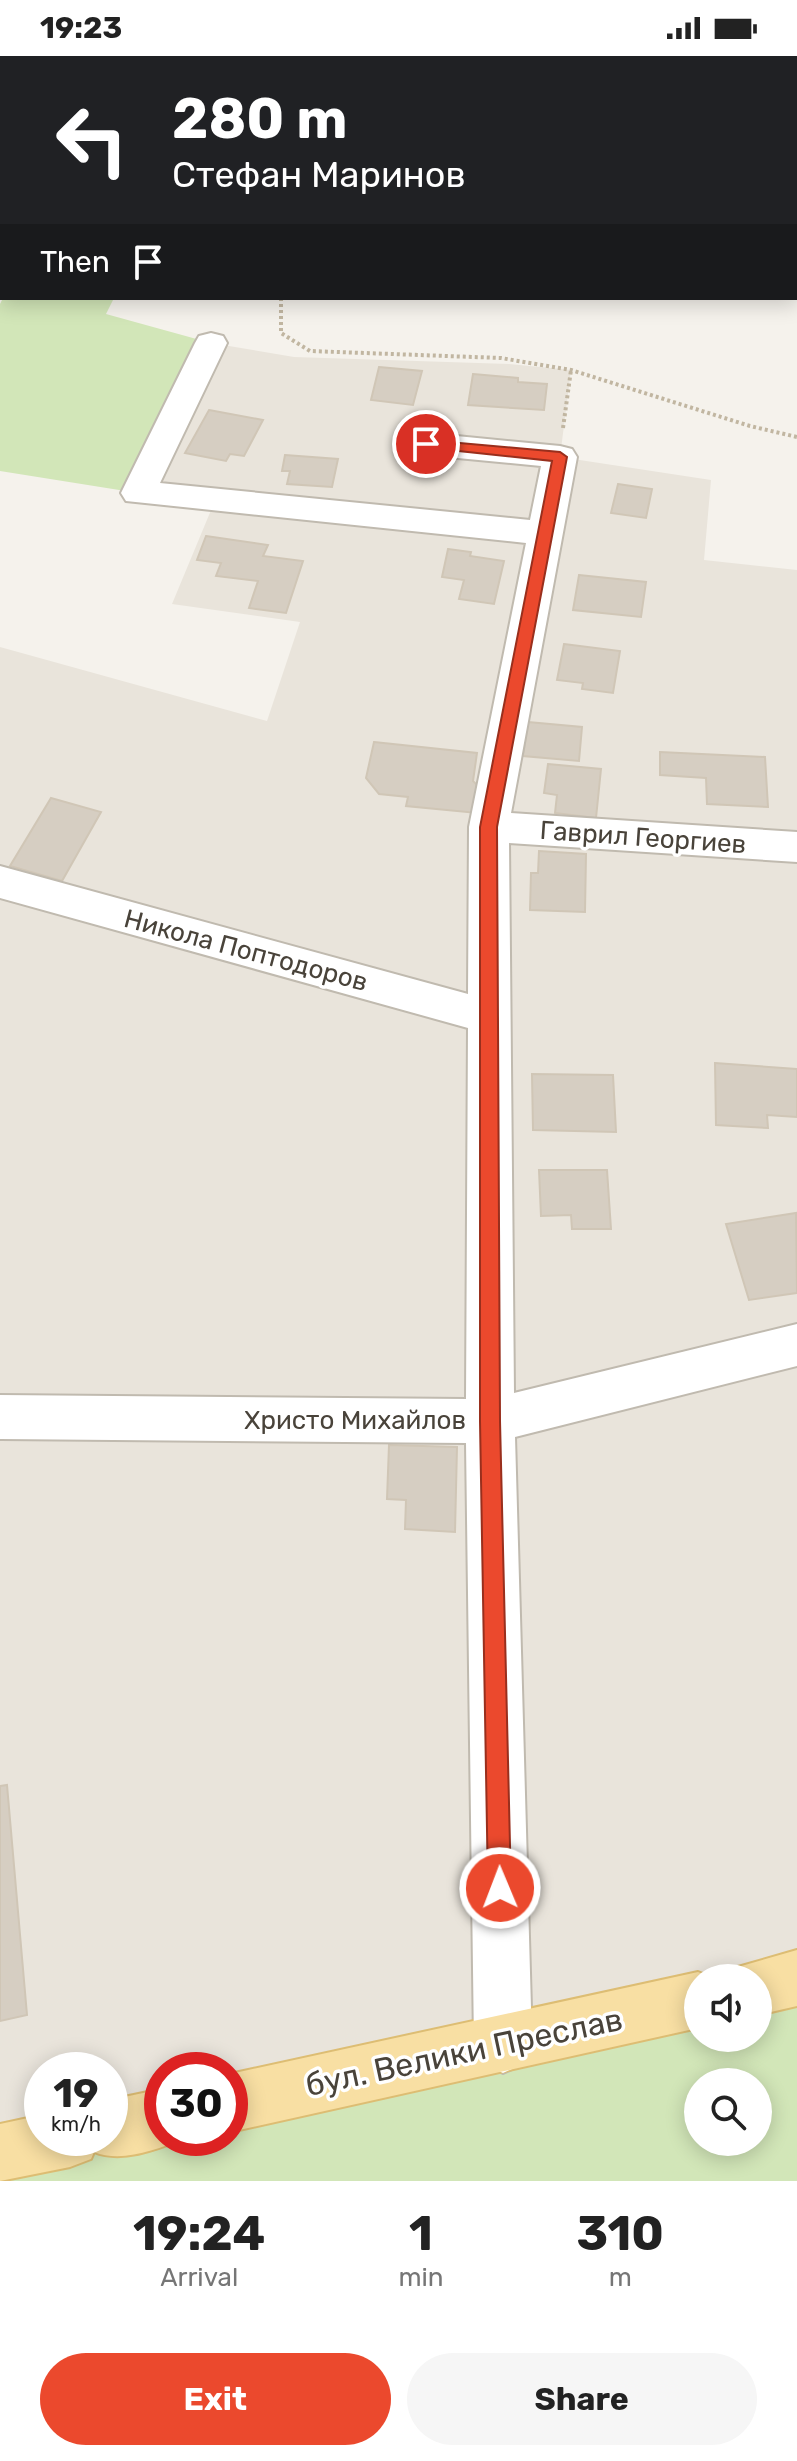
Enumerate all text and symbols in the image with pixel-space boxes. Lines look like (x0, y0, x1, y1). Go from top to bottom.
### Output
text: 19:23 (40, 10, 122, 46)
text: 280 m (172, 86, 348, 152)
icon: left (40, 88, 144, 192)
text: Стефан Маринов (172, 153, 466, 196)
icon: arrive (126, 240, 170, 284)
text: Then (40, 244, 110, 280)
pin (392, 410, 460, 478)
icon: arrive (404, 422, 448, 466)
street label: Гаврил Георгиев (539, 815, 747, 860)
street label: Никола Поптодоров (121, 903, 371, 998)
street label: Христо Михайлов (244, 1405, 466, 1436)
position arrow (458, 1846, 542, 1930)
map controls (684, 1964, 772, 2156)
button: sound (684, 1964, 772, 2052)
street label: бул. Велики Преслав (302, 2000, 626, 2104)
speed limit sign: 30 (144, 2052, 248, 2156)
button: search (684, 2068, 772, 2156)
text: 19 (53, 2070, 99, 2117)
text: km/h (51, 2112, 101, 2136)
text: 19:24 (133, 2205, 265, 2262)
text: 1 (409, 2205, 433, 2262)
text: 310 (577, 2205, 664, 2262)
text: Arrival (160, 2262, 238, 2293)
text: min (398, 2262, 444, 2293)
text: m (609, 2262, 632, 2293)
button: Exit (40, 2353, 391, 2445)
button: Share (407, 2353, 757, 2445)

